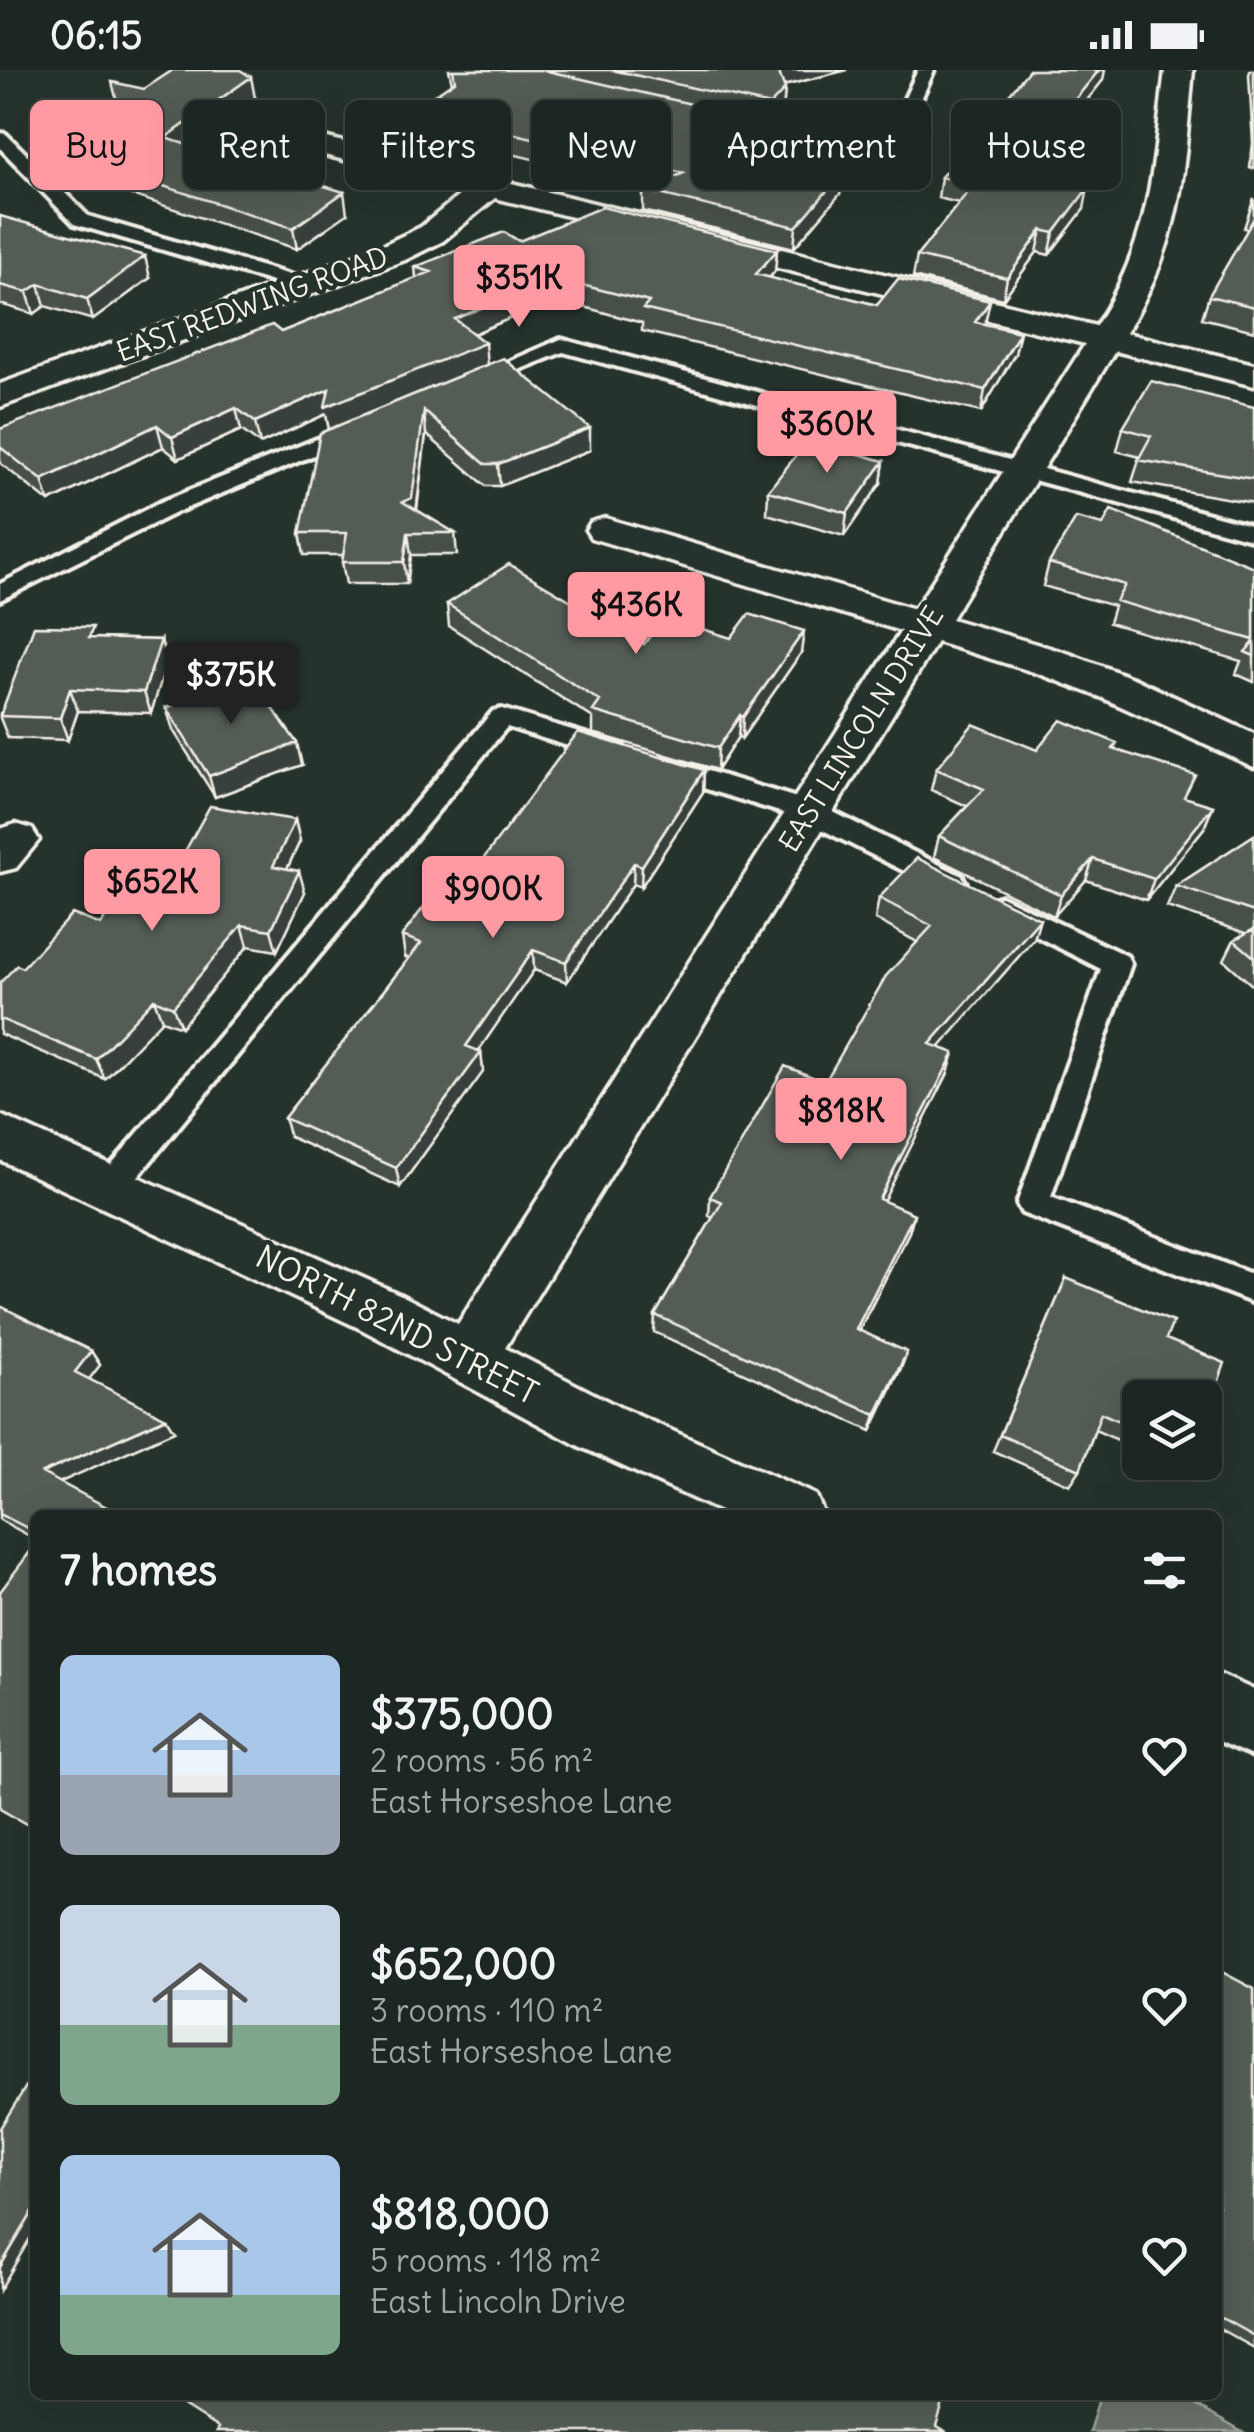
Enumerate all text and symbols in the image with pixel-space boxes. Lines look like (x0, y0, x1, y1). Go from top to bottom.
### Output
text: 06:15 (50, 12, 142, 59)
chip: Buy (30, 100, 163, 190)
chip: Rent (183, 100, 325, 190)
chip: Filters (345, 100, 511, 190)
chip: New (531, 100, 671, 190)
chip: Apartment (691, 100, 931, 190)
chip: House (951, 100, 1121, 190)
street label: EAST REDWING ROAD (111, 238, 393, 370)
pin: $351K (449, 245, 589, 330)
text: $351K (476, 257, 562, 298)
pin: $360K (757, 391, 897, 476)
text: $360K (779, 403, 875, 444)
pin: $436K (566, 572, 706, 657)
text: $436K (590, 584, 682, 625)
street label: EAST LINCOLN DRIVE (771, 600, 951, 858)
pin: $375K (161, 642, 301, 727)
text: $375K (186, 654, 276, 695)
pin: $652K (82, 849, 222, 934)
pin: $900K (423, 856, 563, 941)
text: $652K (106, 861, 198, 902)
text: $900K (444, 868, 542, 909)
pin: $818K (771, 1078, 911, 1163)
text: $818K (797, 1090, 885, 1131)
street label: NORTH 82ND STREET (249, 1236, 545, 1413)
map controls (1122, 1380, 1222, 1480)
button: layers (1122, 1380, 1222, 1480)
icon: filters (1137, 1543, 1192, 1598)
text: 7 homes (60, 1544, 217, 1596)
text: $375,000 (370, 1688, 554, 1740)
icon: home (140, 1695, 260, 1815)
icon: heart (1137, 1728, 1192, 1783)
text: 2 rooms · 56 m² (370, 1740, 593, 1781)
text: East Horseshoe Lane (370, 1781, 673, 1822)
text: $652,000 (370, 1938, 556, 1990)
icon: home (140, 1945, 260, 2065)
icon: heart (1137, 1978, 1192, 2033)
text: 3 rooms · 110 m² (370, 1990, 604, 2031)
text: East Horseshoe Lane (370, 2031, 673, 2072)
text: $818,000 (370, 2188, 550, 2240)
icon: home (140, 2195, 260, 2315)
icon: heart (1137, 2228, 1192, 2283)
text: 5 rooms · 118 m² (370, 2240, 601, 2281)
text: East Lincoln Drive (370, 2281, 626, 2322)

